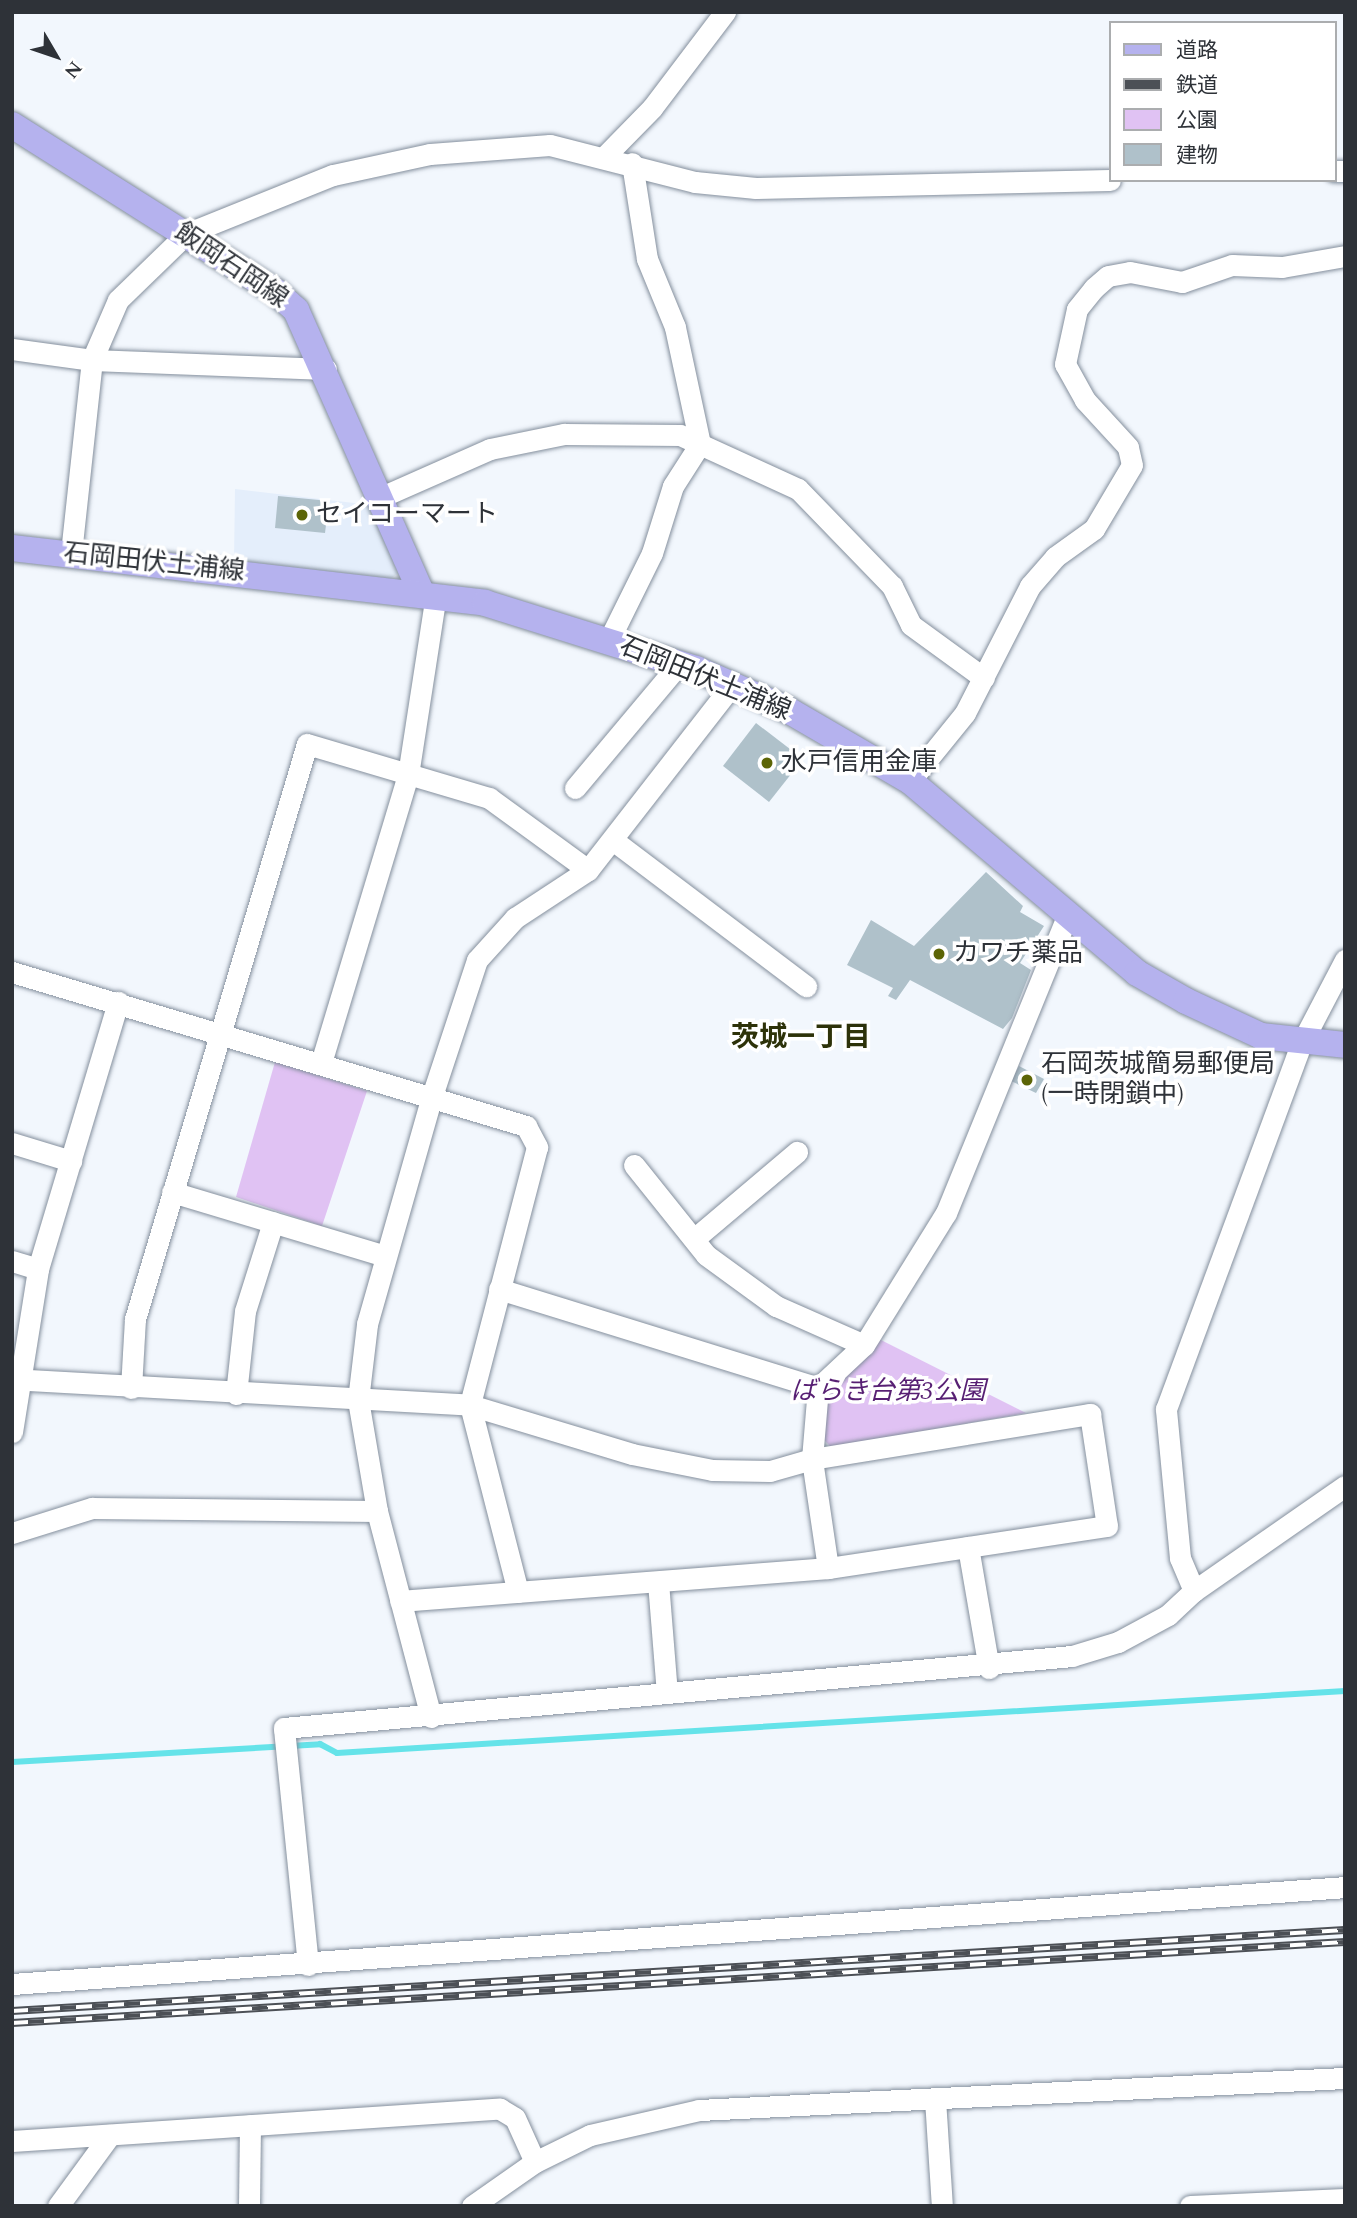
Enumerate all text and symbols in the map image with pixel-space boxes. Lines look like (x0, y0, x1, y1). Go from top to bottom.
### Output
north arrow (21, 21, 91, 91)
legend (1108, 21, 1336, 182)
text: 道路 (1176, 35, 1218, 67)
text: N (57, 54, 89, 85)
text: 鉄道 (1176, 70, 1218, 102)
text: 公園 (1176, 105, 1218, 137)
text: 建物 (1176, 140, 1218, 172)
street label: 飯岡石岡線 (168, 217, 294, 315)
place label: セイコーマート (316, 499, 498, 531)
marker: セイコーマート (294, 507, 310, 523)
street label: 石岡田伏土浦線 (62, 538, 246, 588)
street label: 石岡田伏土浦線 (615, 630, 795, 728)
place label: 水戸信用金庫 (781, 747, 937, 779)
marker: 水戸信用金庫 (759, 755, 775, 771)
place label: カワチ薬品 (953, 938, 1083, 970)
marker: カワチ薬品 (931, 946, 947, 962)
district label: 茨城一丁目 (731, 1021, 871, 1055)
place label: 石岡茨城簡易郵便局 (一時閉鎖中) (1041, 1049, 1275, 1110)
marker: 石岡茨城簡易郵便局 (一時閉鎖中) (1019, 1072, 1035, 1088)
park label: ばらき台第3公園 (791, 1376, 985, 1408)

